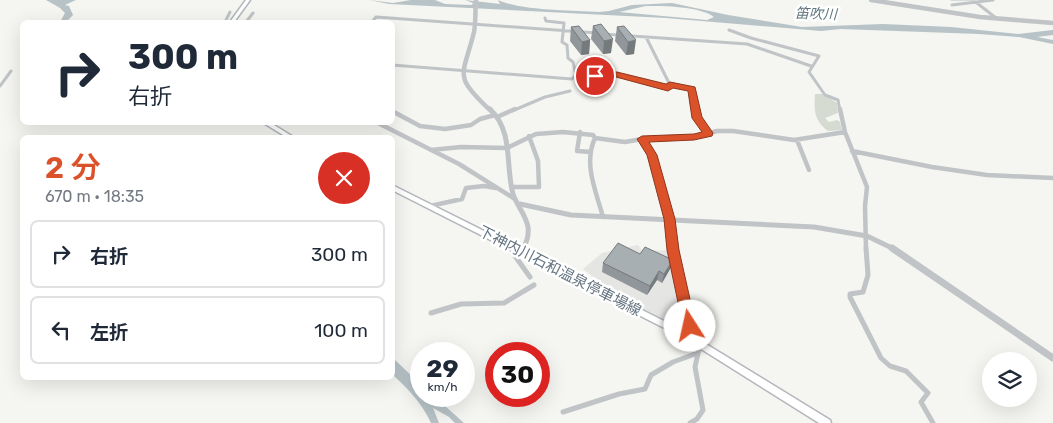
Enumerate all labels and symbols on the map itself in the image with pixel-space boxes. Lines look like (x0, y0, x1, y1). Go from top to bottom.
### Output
water label: 笛吹川 (795, 5, 839, 23)
pin (574, 55, 616, 97)
street label: 下神内川石和温泉停車場線 (476, 222, 644, 320)
position arrow (663, 299, 715, 351)
speed limit sign: 30 (485, 342, 550, 407)

